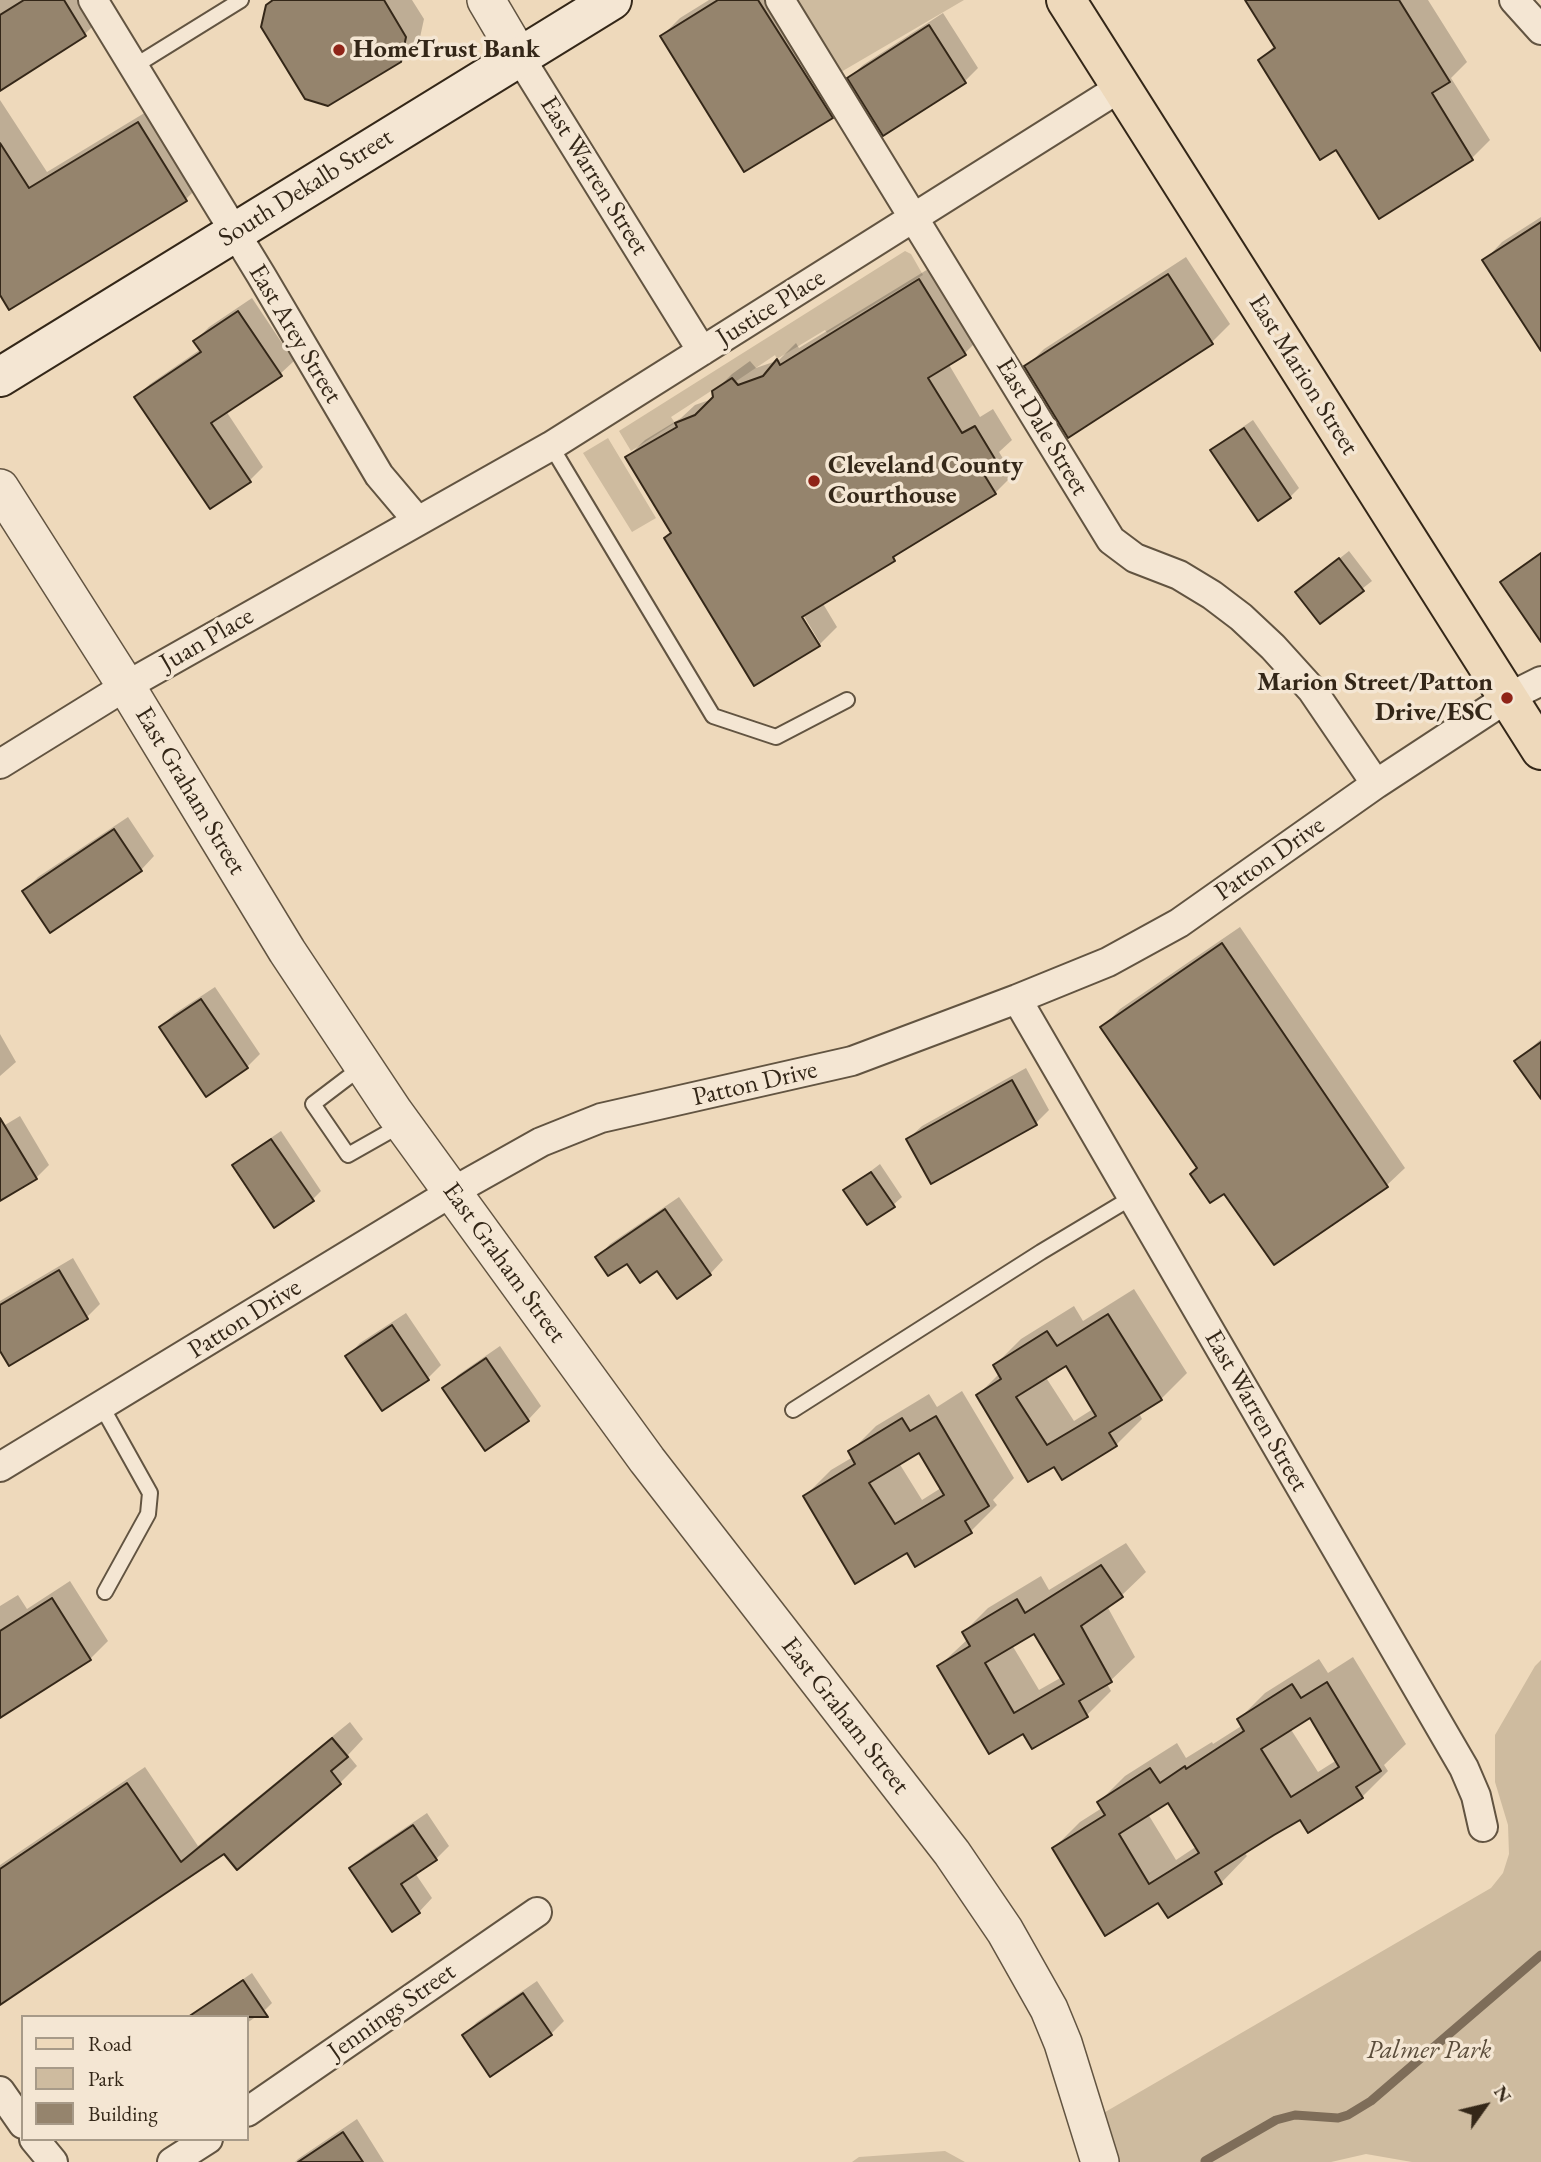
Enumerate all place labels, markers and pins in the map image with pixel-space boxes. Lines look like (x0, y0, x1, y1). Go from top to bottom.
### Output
place label: HomeTrust Bank (353, 34, 540, 66)
marker: HomeTrust Bank (331, 42, 347, 58)
place label: Cleveland County Courthouse (828, 450, 1023, 512)
marker: Cleveland County Courthouse (806, 473, 822, 489)
place label: Marion Street/Patton Drive/ESC (1257, 667, 1493, 728)
marker: Marion Street/Patton Drive/ESC (1499, 690, 1515, 706)

